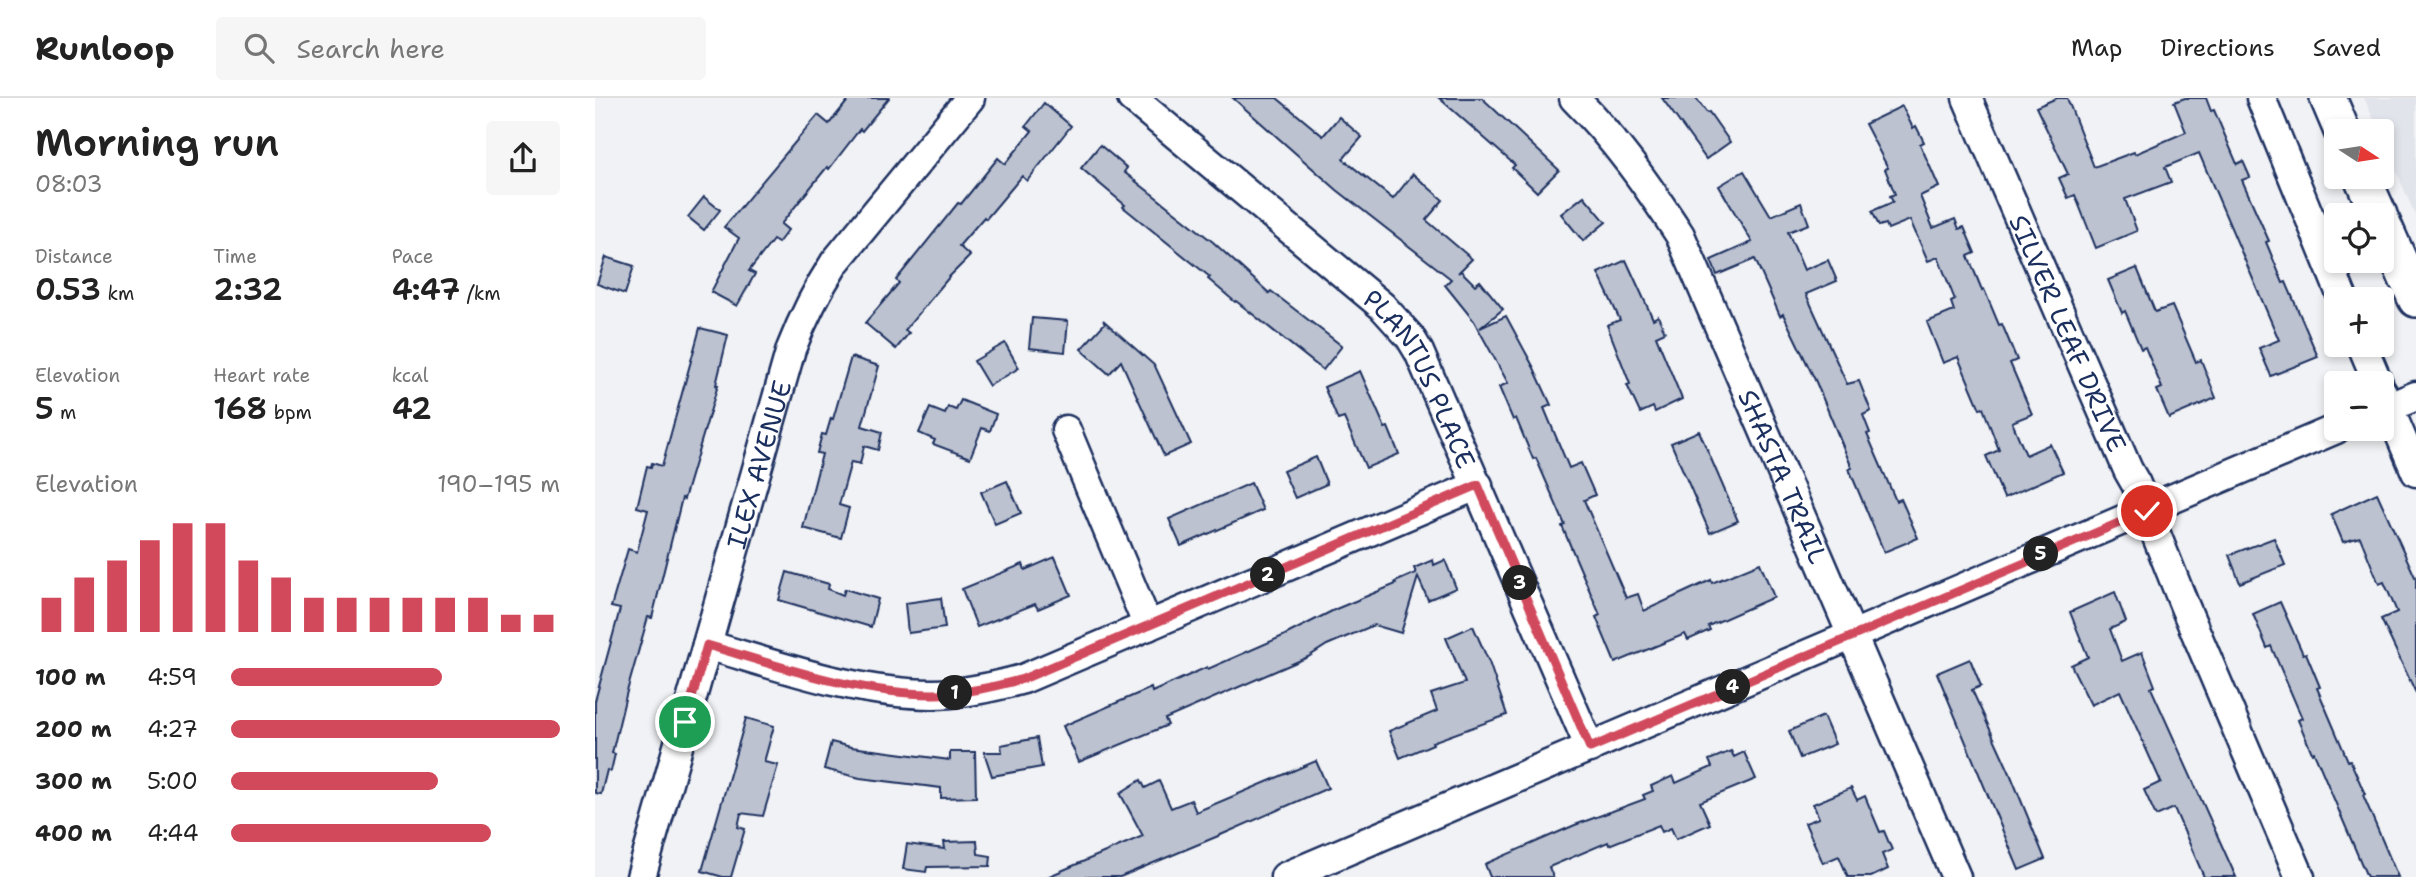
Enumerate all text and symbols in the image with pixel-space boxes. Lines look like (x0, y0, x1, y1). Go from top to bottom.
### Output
search box (216, 17, 706, 80)
text: Runloop (35, 26, 174, 71)
icon: search (240, 29, 278, 67)
text: Search here (296, 31, 445, 66)
text: Map (2071, 32, 2122, 64)
text: Directions (2160, 32, 2275, 64)
text: Saved (2313, 32, 2381, 64)
text: Morning run (35, 117, 279, 168)
north arrow (2324, 119, 2394, 189)
map controls (2324, 119, 2394, 441)
button: share (486, 121, 560, 195)
text: 08:03 (35, 169, 103, 199)
button: locate (2324, 203, 2394, 273)
street label: SILVER LEAF DRIVE (2002, 209, 2135, 457)
text: Distance (35, 244, 113, 269)
text: Time (213, 244, 257, 269)
text: Pace (392, 244, 433, 269)
text: 0.53 (35, 269, 101, 310)
text: 2:32 (213, 269, 283, 310)
text: 4:47 (392, 269, 460, 310)
text: km (101, 281, 134, 306)
text: /km (460, 281, 501, 306)
street label: PLANTUS PLACE (1357, 281, 1485, 474)
button: + (2324, 287, 2394, 357)
text: Elevation (35, 363, 120, 388)
text: Heart rate (213, 363, 310, 388)
text: kcal (392, 363, 429, 388)
button: − (2324, 371, 2394, 441)
street label: ILEX AVENUE (718, 376, 799, 553)
street label: SHASTA TRAIL (1731, 384, 1837, 569)
text: 5 (35, 388, 54, 429)
text: 168 (213, 388, 267, 429)
text: 42 (392, 388, 432, 429)
text: m (54, 400, 77, 425)
text: bpm (267, 400, 312, 425)
text: Elevation (35, 469, 138, 499)
text: 190–195 m (437, 469, 560, 499)
pin (2117, 481, 2177, 541)
icon: check (2128, 492, 2166, 530)
pin: 5 (2023, 536, 2059, 572)
text: 5 (2035, 541, 2046, 566)
pin: 2 (1251, 558, 1285, 592)
text: 2 (1261, 562, 1274, 587)
pin: 3 (1503, 566, 1537, 601)
text: 3 (1513, 570, 1526, 595)
text: 100 m (35, 662, 106, 692)
text: 4:59 (147, 662, 197, 692)
pin: 4 (1715, 670, 1751, 704)
text: 4 (1726, 674, 1739, 699)
pin: 1 (937, 676, 973, 710)
text: 1 (950, 680, 959, 705)
pin (655, 692, 715, 752)
icon: arrive (666, 703, 704, 741)
text: 200 m (35, 714, 112, 744)
text: 4:27 (147, 714, 198, 744)
text: 300 m (35, 766, 112, 796)
text: 5:00 (147, 766, 198, 796)
text: 400 m (35, 818, 112, 848)
text: 4:44 (147, 818, 199, 848)

